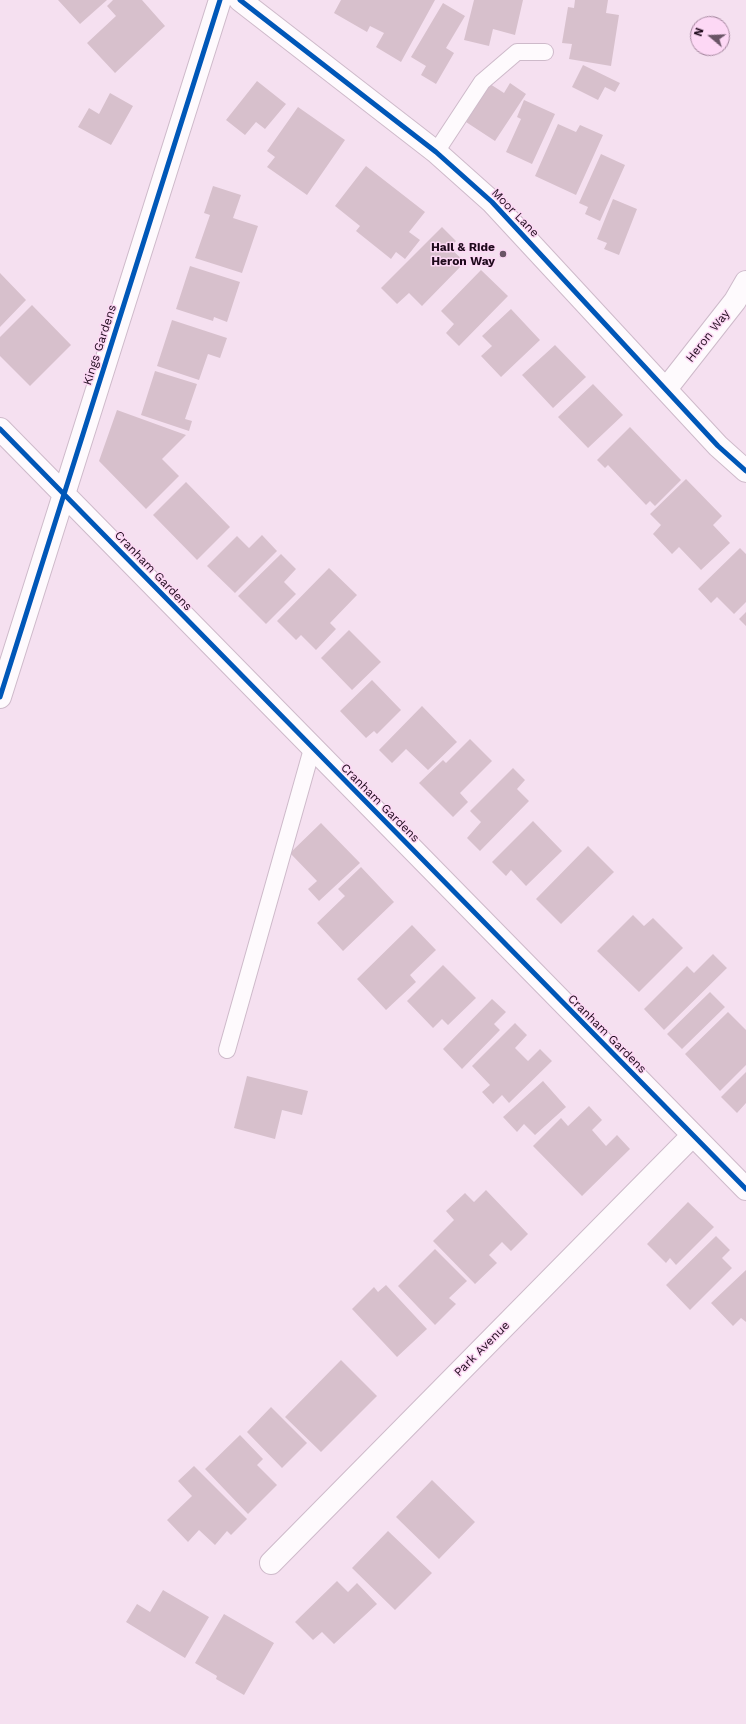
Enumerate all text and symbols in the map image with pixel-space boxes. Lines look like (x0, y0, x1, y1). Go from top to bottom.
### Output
north arrow (690, 16, 730, 56)
text: N (692, 26, 707, 38)
street label: Moor Lane (488, 186, 542, 240)
place label: Hail & Ride Heron Way (431, 240, 495, 268)
marker: Hail & Ride Heron Way (498, 249, 508, 259)
street label: Kings Gardens (80, 303, 120, 387)
street label: Heron Way (683, 307, 733, 365)
street label: Cranham Gardens (111, 528, 195, 614)
street label: Cranham Gardens (338, 761, 422, 845)
street label: Cranham Gardens (565, 992, 649, 1076)
street label: Park Avenue (451, 1318, 513, 1380)

